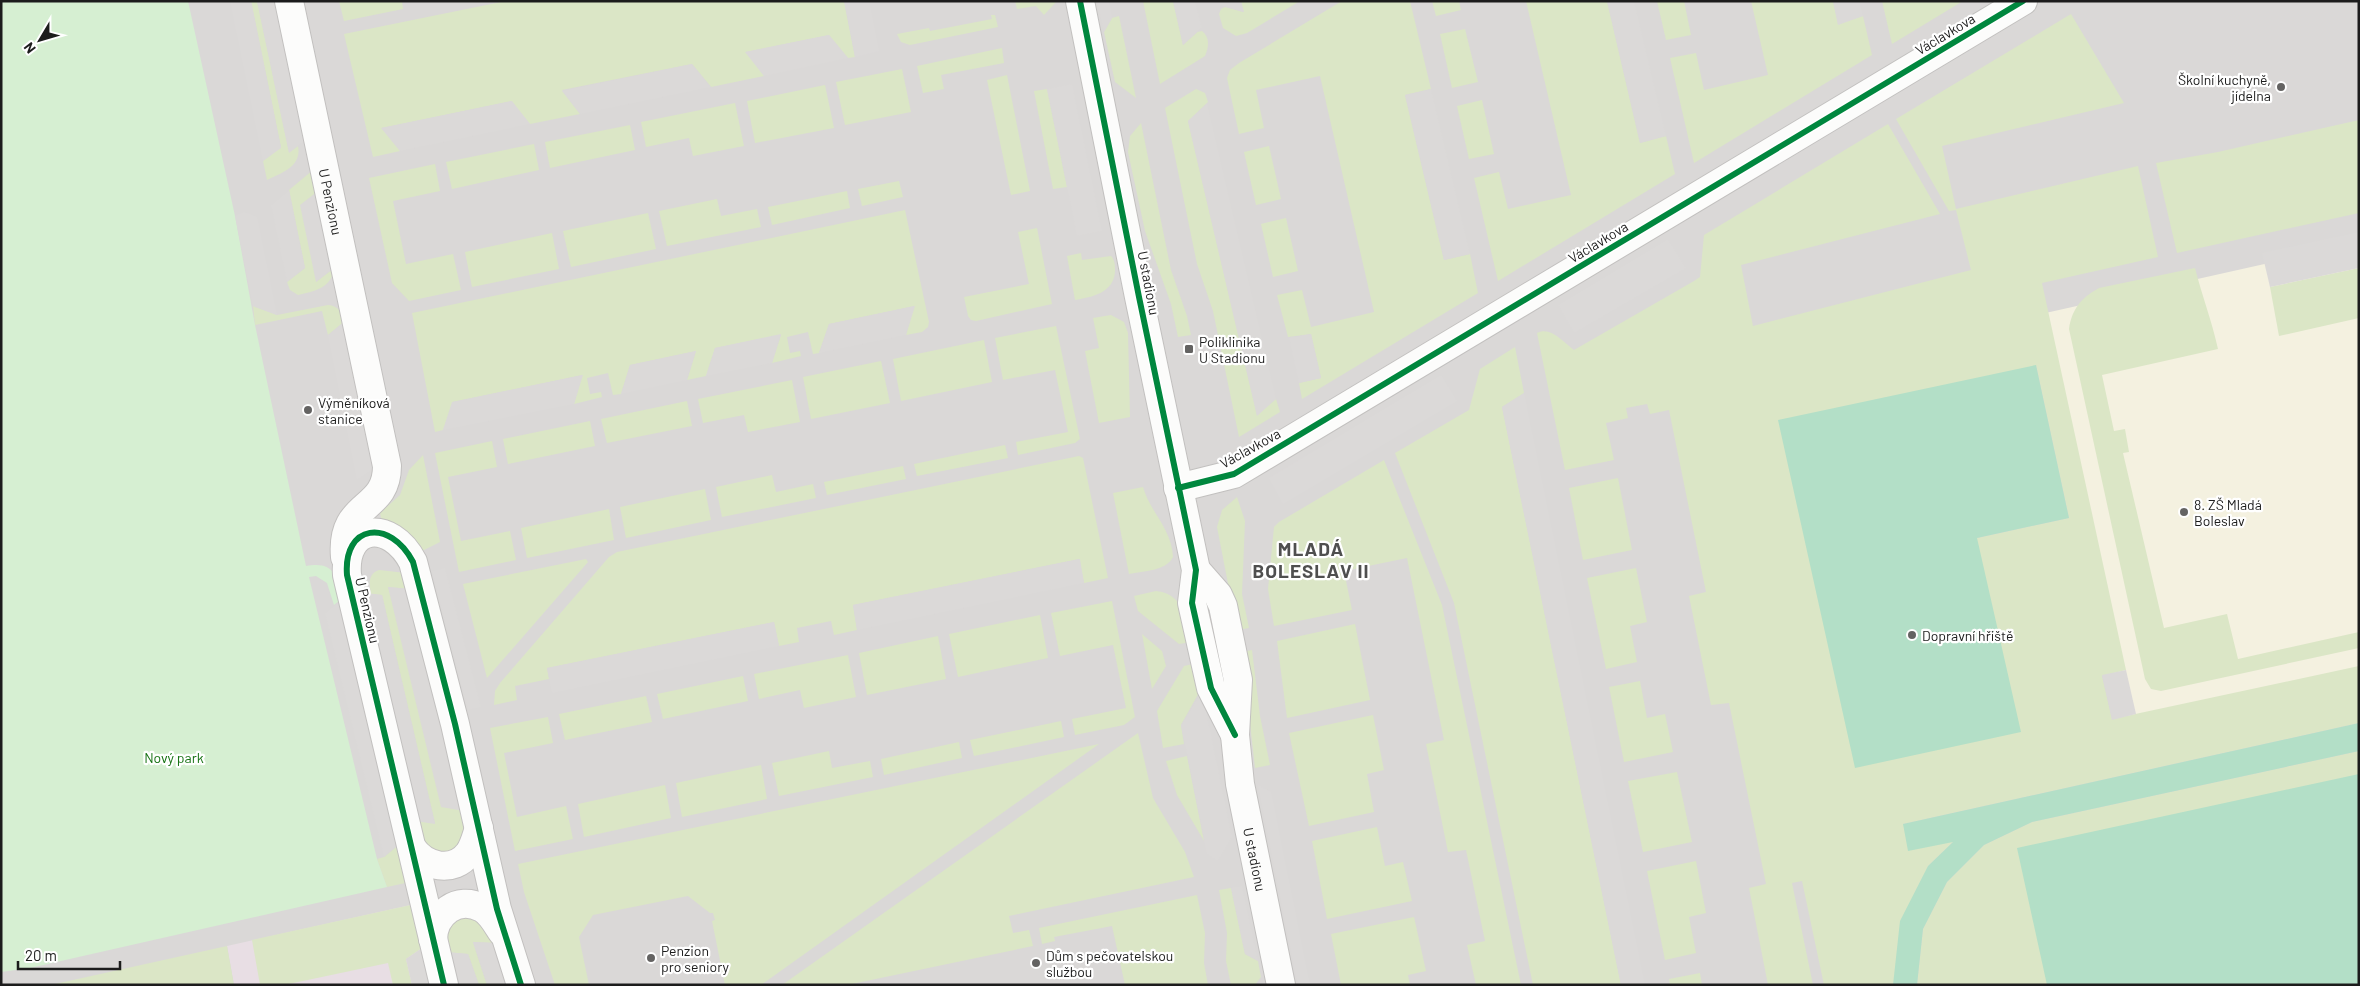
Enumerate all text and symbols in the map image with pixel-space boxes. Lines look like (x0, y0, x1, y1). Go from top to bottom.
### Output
street label: Václavkova (1912, 10, 1978, 58)
north arrow (15, 15, 65, 65)
text: N (20, 39, 39, 57)
place label: Školní kuchyně, jídelna (2178, 71, 2271, 104)
marker: Školní kuchyně, jídelna (2275, 81, 2287, 93)
street label: U Penzionu (316, 167, 347, 236)
street label: Václavkova (1565, 218, 1631, 266)
street label: U stadionu (1134, 250, 1164, 316)
place label: Poliklinika U Stadionu (1199, 333, 1265, 366)
marker: Poliklinika U Stadionu (1183, 343, 1195, 355)
place label: Výměníková stanice (318, 394, 390, 427)
marker: Výměníková stanice (302, 404, 314, 416)
street label: Václavkova (1217, 424, 1283, 472)
place label: 8. ZŠ Mladá Boleslav (2194, 496, 2262, 529)
marker: 8. ZŠ Mladá Boleslav (2178, 506, 2190, 518)
district label: MLADÁ BOLESLAV II (1252, 537, 1370, 582)
street label: U Penzionu (352, 575, 384, 645)
place label: Dopravní hřiště (1922, 627, 2013, 644)
marker: Dopravní hřiště (1906, 629, 1918, 641)
park label: Nový park (144, 749, 204, 766)
street label: U stadionu (1241, 826, 1270, 893)
scale bar (18, 938, 120, 970)
place label: Penzion pro seniory (661, 942, 730, 975)
text: 20 m (25, 946, 57, 964)
place label: Dům s pečovatelskou službou (1046, 947, 1173, 980)
marker: Penzion pro seniory (645, 952, 657, 964)
marker: Dům s pečovatelskou službou (1030, 957, 1042, 969)

